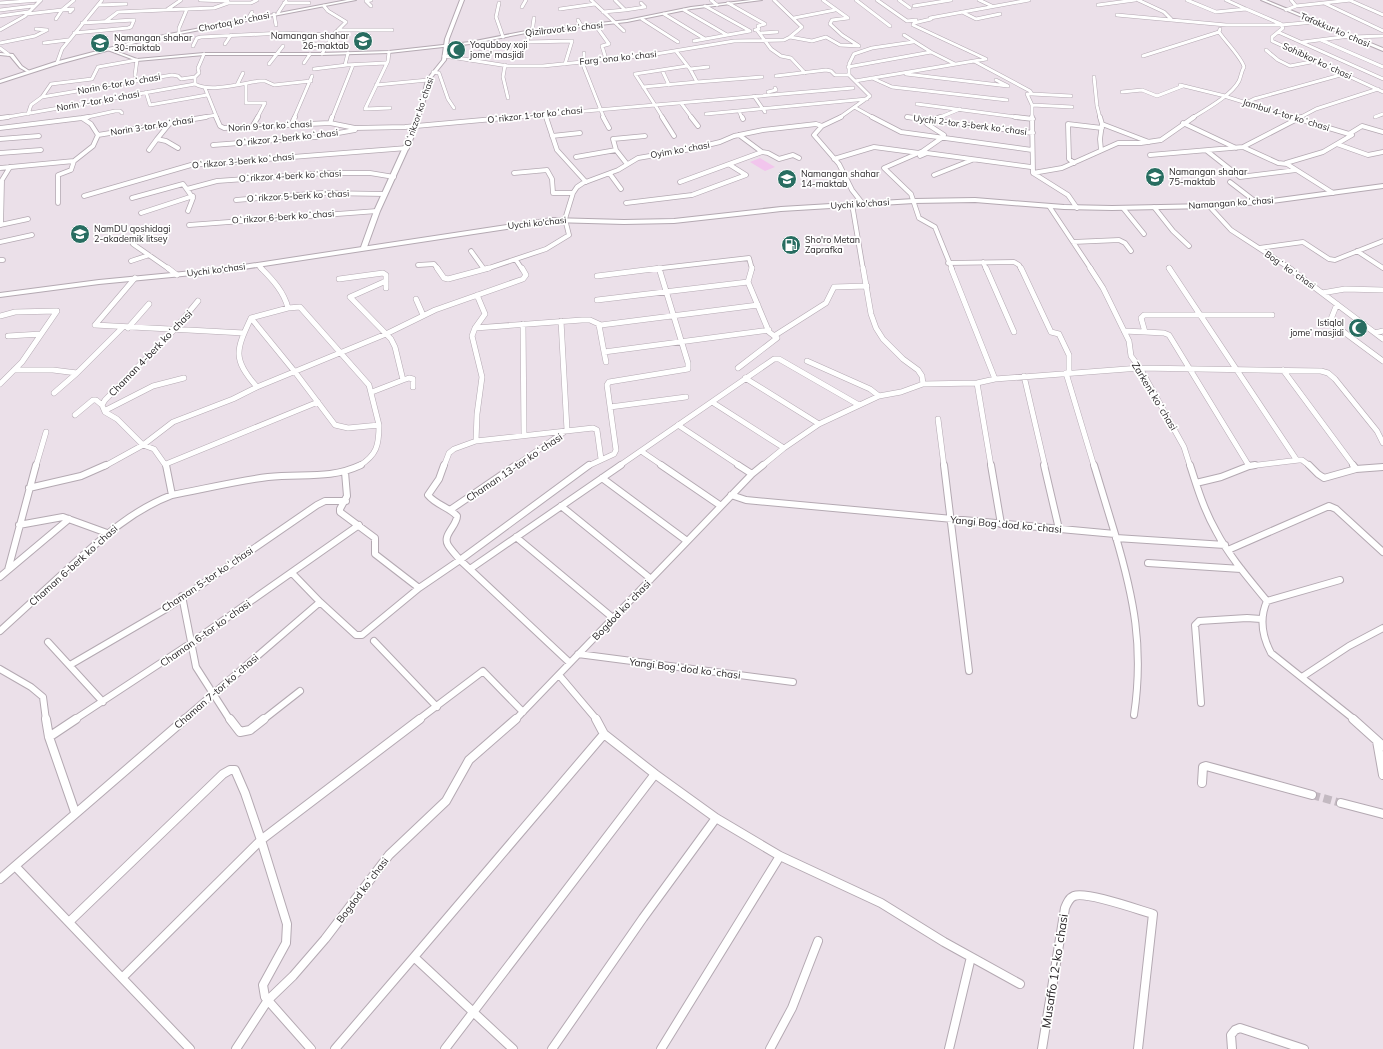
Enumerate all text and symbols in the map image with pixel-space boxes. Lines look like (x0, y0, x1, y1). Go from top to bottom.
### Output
street label: Chortoq koʻchasi (198, 9, 270, 34)
street label: Tafakkur koʻchasi (1299, 10, 1372, 49)
street label: Qizilravot koʻchasi (525, 19, 603, 38)
place label: Namangan shahar 26-maktab (271, 30, 350, 51)
school or university icon: Namangan shahar 26-maktab (352, 30, 374, 52)
school or university icon: Namangan shahar 30-maktab (89, 32, 111, 54)
place label: Namangan shahar 30-maktab (114, 32, 193, 53)
mosque icon: Yoqubboy xoji jome' masjidi (445, 39, 467, 61)
place label: Yoqubboy xoji jome' masjidi (469, 39, 528, 60)
street label: Sohibkor koʻchasi (1281, 40, 1353, 81)
street label: Fargʻona koʻchasi (579, 48, 657, 67)
street label: Norin 6-tor koʻchasi (77, 71, 161, 96)
street label: Oʻrikzor koʻchasi (401, 76, 436, 148)
street label: Norin 7-tor koʻchasi (56, 88, 140, 113)
street label: Jambul 4-tor koʻchasi (1241, 96, 1331, 133)
street label: Oʻrikzor 1-tor koʻchasi (487, 104, 583, 125)
street label: Uychi 2-tor 3-berk koʻchasi (913, 112, 1027, 138)
street label: Norin 3-tor koʻchasi (110, 114, 194, 138)
street label: Norin 9-tor koʻchasi (228, 118, 312, 133)
street label: Oʻrikzor 2-berk koʻchasi (235, 127, 338, 148)
street label: Oyim koʻchasi (649, 139, 711, 161)
street label: Oʻrikzor 3-berk koʻchasi (191, 151, 294, 170)
school or university icon: Namangan shahar 75-maktab (1144, 166, 1166, 188)
place label: Namangan shahar 75-maktab (1169, 166, 1248, 187)
street label: Oʻrikzor 4-berk koʻchasi (239, 167, 341, 184)
school or university icon: Namangan shahar 14-maktab (776, 168, 798, 190)
place label: Namangan shahar 14-maktab (801, 168, 880, 189)
street label: Oʻrikzor 5-berk koʻchasi (247, 187, 349, 204)
street label: Namangan koʻchasi (1188, 194, 1274, 211)
street label: Uychi ko'chasi (830, 196, 890, 212)
street label: Oʻrikzor 6-berk koʻchasi (231, 207, 334, 226)
street label: Uychi ko'chasi (507, 214, 567, 232)
school or university icon: NamDU qoshidagi 2-akademik litsey (69, 223, 91, 245)
place label: NamDU qoshidagi 2-akademik litsey (94, 223, 170, 245)
fuel station icon: Sho'ro Metan Zaprafka (780, 234, 802, 256)
place label: Sho'ro Metan Zaprafka (805, 234, 860, 255)
street label: Bogʻ koʻchasi (1263, 248, 1318, 291)
street label: Uychi ko'chasi (186, 260, 246, 280)
street label: Chaman 4-berk koʻchasi (106, 307, 195, 399)
place label: Istiqlol jome’ masjidi (1289, 317, 1344, 338)
mosque icon: Istiqlol jome’ masjidi (1347, 317, 1369, 339)
street label: Zarkent koʻchasi (1129, 360, 1180, 433)
street label: Chaman 13-tor koʻchasi (464, 430, 565, 505)
street label: Yangi Bogʻdod koʻchasi (949, 513, 1062, 536)
street label: Chaman 6-berk koʻchasi (26, 522, 120, 609)
street label: Chaman 5-tor koʻchasi (159, 544, 255, 615)
street label: Bogdod koʻchasi (589, 578, 653, 643)
street label: Chaman 6-tor koʻchasi (158, 597, 253, 670)
street label: Chaman 7-tor koʻchasi (171, 651, 261, 732)
street label: Yangi Bogʻdod koʻchasi (628, 655, 741, 682)
street label: Bogdod koʻchasi (334, 855, 391, 926)
street label: Musaffo 12-koʻchasi (1038, 913, 1071, 1029)

